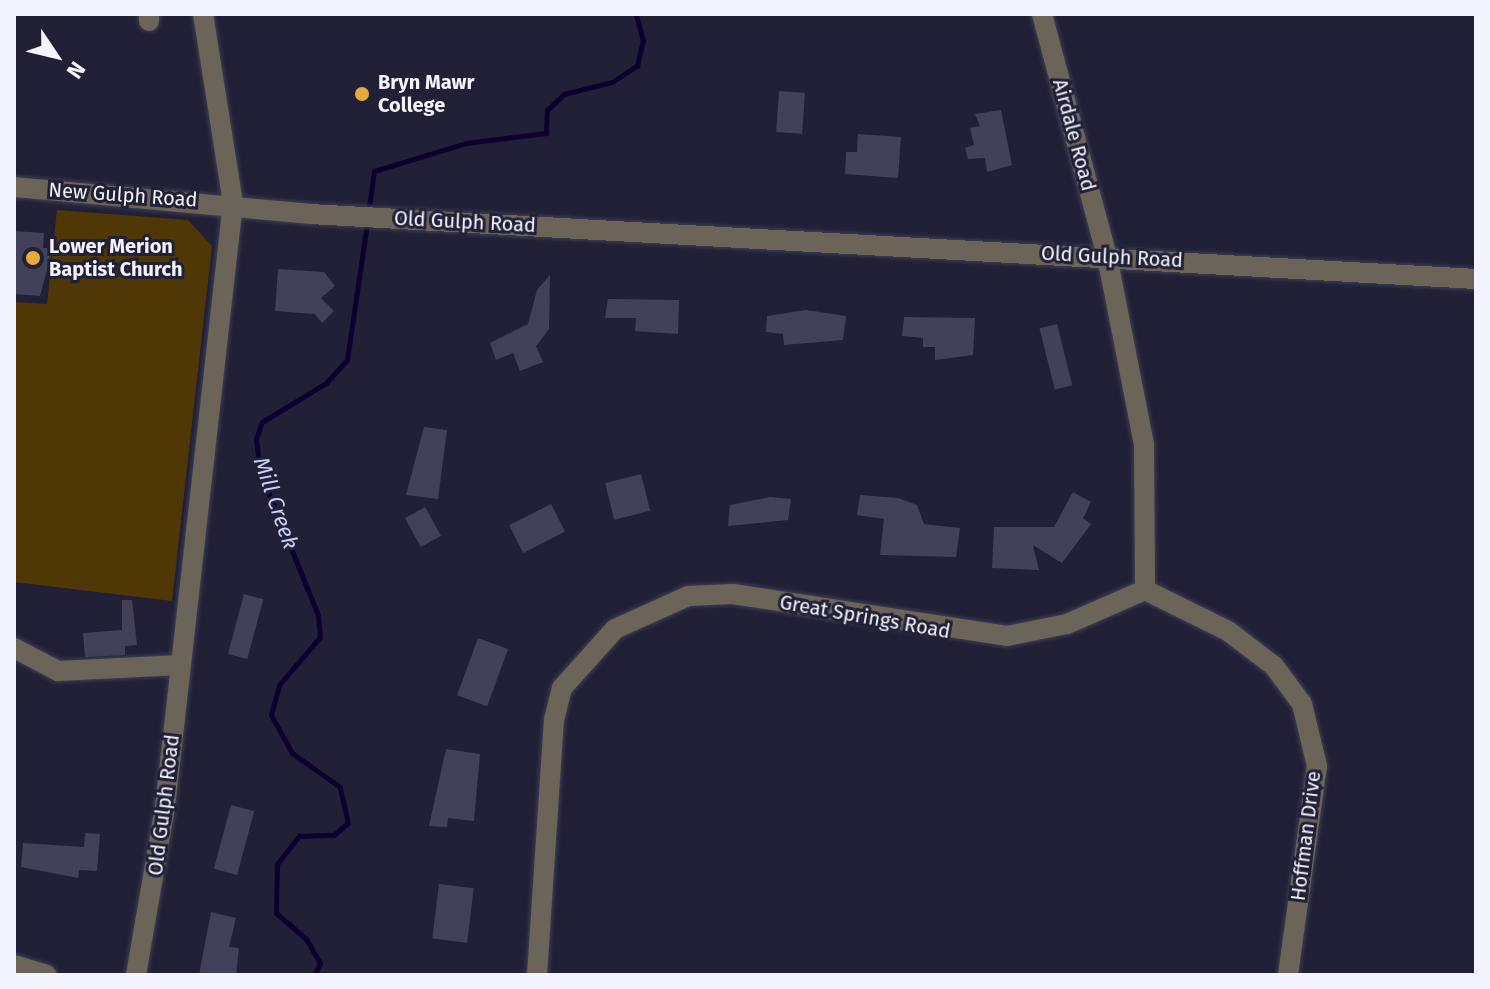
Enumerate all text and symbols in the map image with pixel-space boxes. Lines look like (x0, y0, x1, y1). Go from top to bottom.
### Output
north arrow (16, 16, 96, 96)
text: N (61, 56, 91, 84)
place label: Bryn Mawr College (378, 70, 475, 117)
street label: Airdale Road (1048, 76, 1100, 194)
marker: Bryn Mawr College (353, 85, 371, 103)
street label: New Gulph Road (48, 178, 198, 212)
street label: Old Gulph Road (393, 206, 537, 238)
place label: Lower Merion Baptist Church (49, 234, 183, 281)
street label: Old Gulph Road (1040, 241, 1184, 273)
marker: Lower Merion Baptist Church (24, 249, 42, 267)
water label: Mill Creek (248, 453, 304, 553)
street label: Great Springs Road (778, 590, 952, 644)
street label: Old Gulph Road (143, 733, 185, 877)
street label: Hoffman Drive (1286, 770, 1326, 902)

